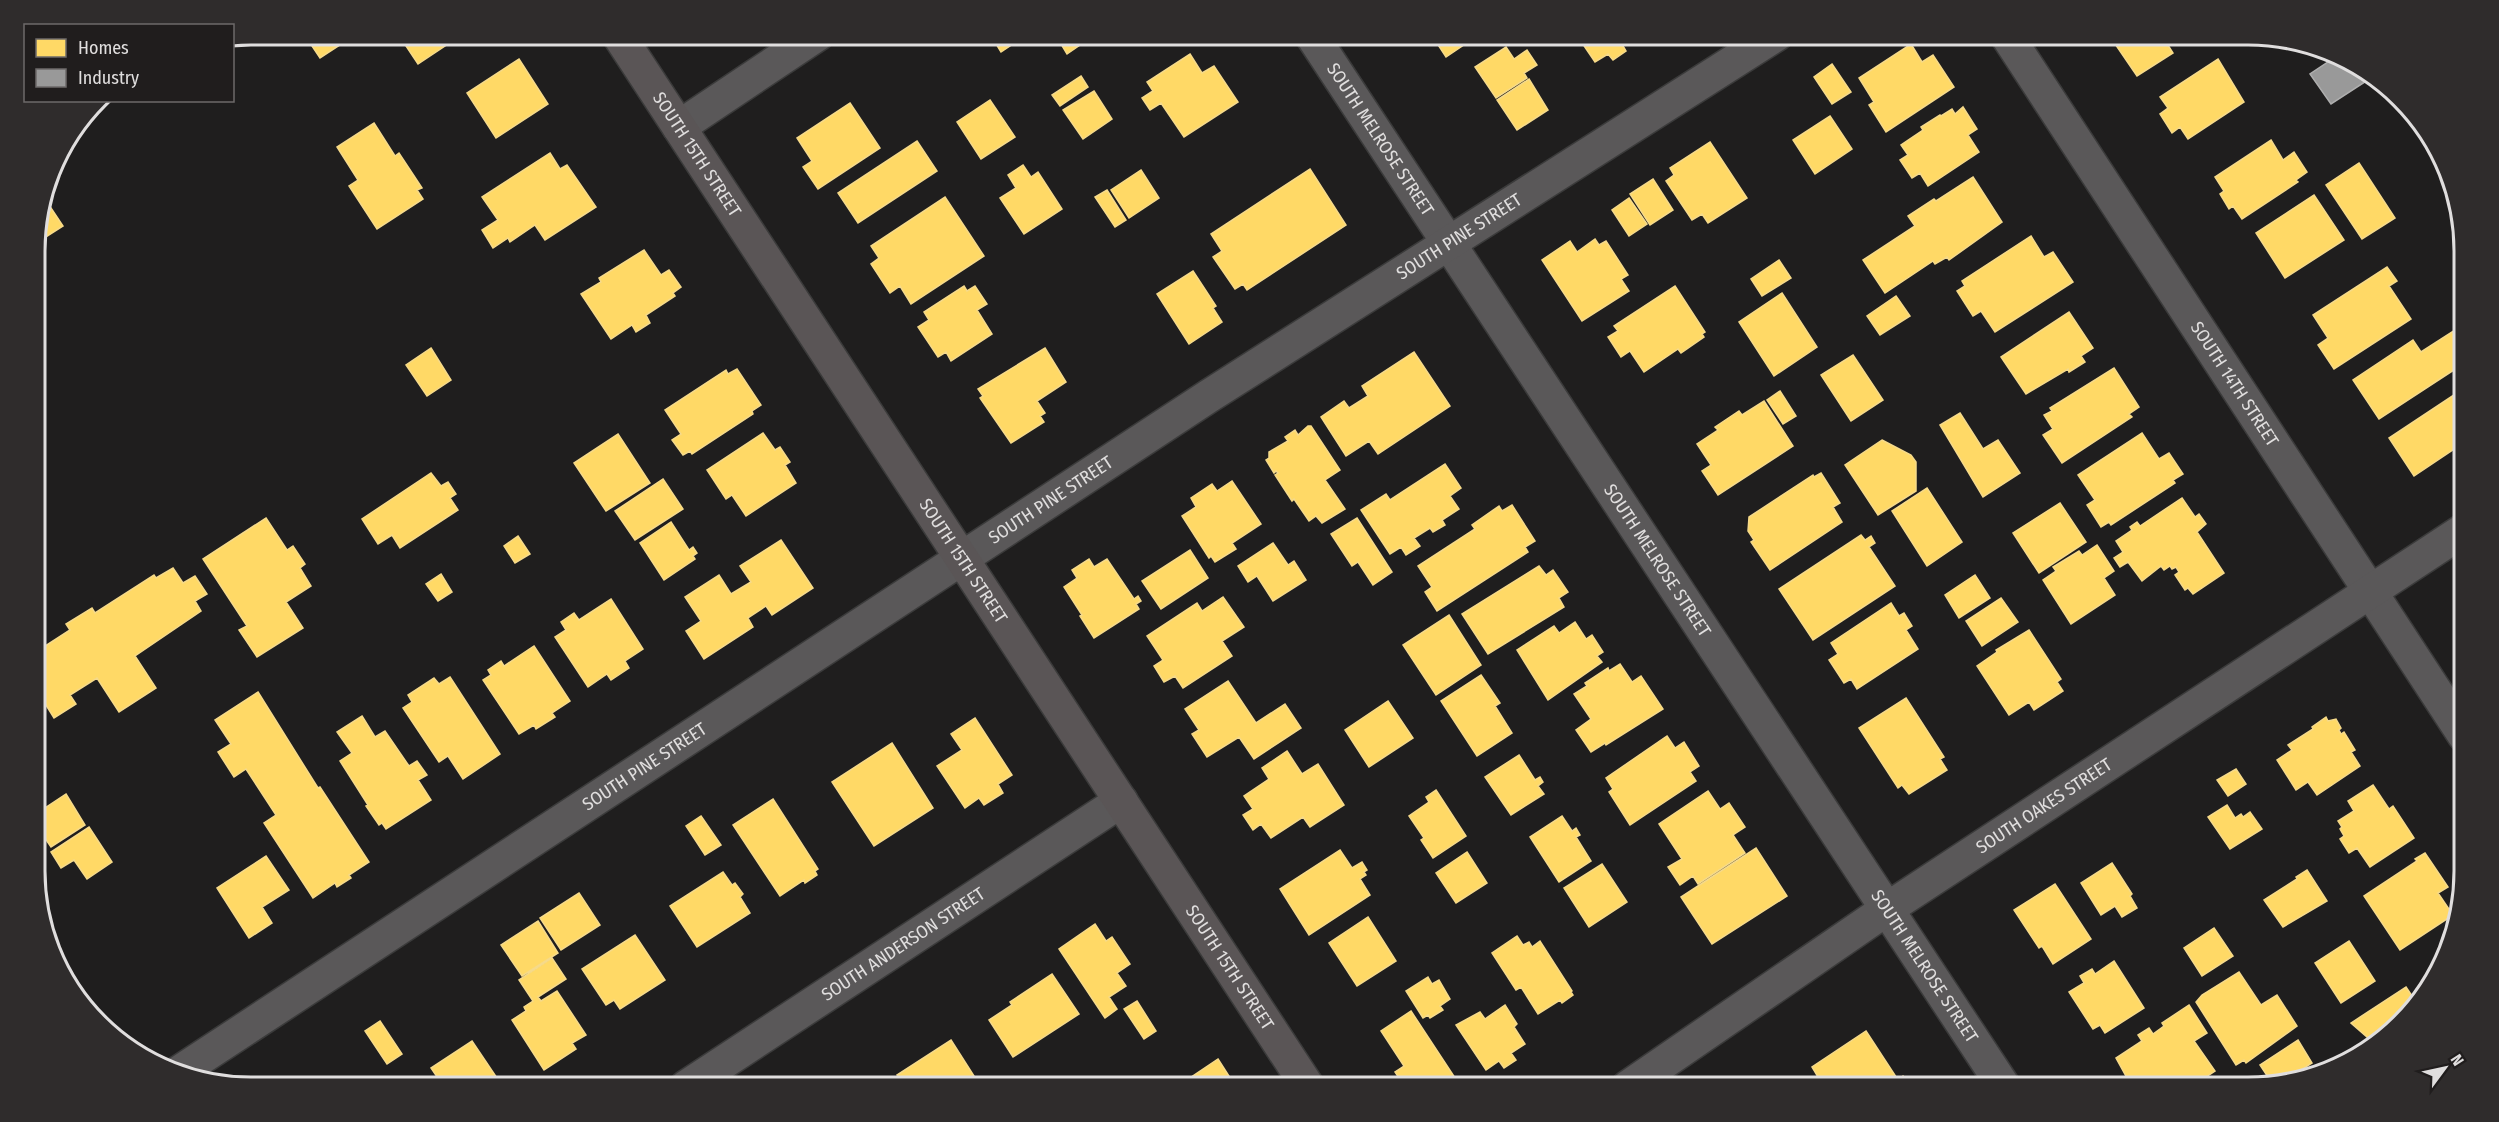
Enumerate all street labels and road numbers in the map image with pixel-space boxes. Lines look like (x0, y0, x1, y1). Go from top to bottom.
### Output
street label: SOUTH MELROSE STREET (1322, 59, 1439, 220)
street label: SOUTH 15TH STREET (648, 88, 746, 221)
street label: SOUTH PINE STREET (1392, 188, 1526, 285)
street label: SOUTH 14TH STREET (2186, 317, 2284, 451)
street label: SOUTH PINE STREET (984, 451, 1117, 549)
street label: SOUTH MELROSE STREET (1599, 480, 1716, 641)
street label: SOUTH 15TH STREET (915, 495, 1012, 628)
street label: SOUTH PINE STREET (578, 718, 711, 815)
street label: SOUTH OAKES STREET (1972, 753, 2116, 858)
street label: SOUTH ANDERSON STREET (818, 882, 990, 1006)
street label: SOUTH MELROSE STREET (1866, 886, 1983, 1047)
street label: SOUTH 15TH STREET (1181, 901, 1279, 1034)

